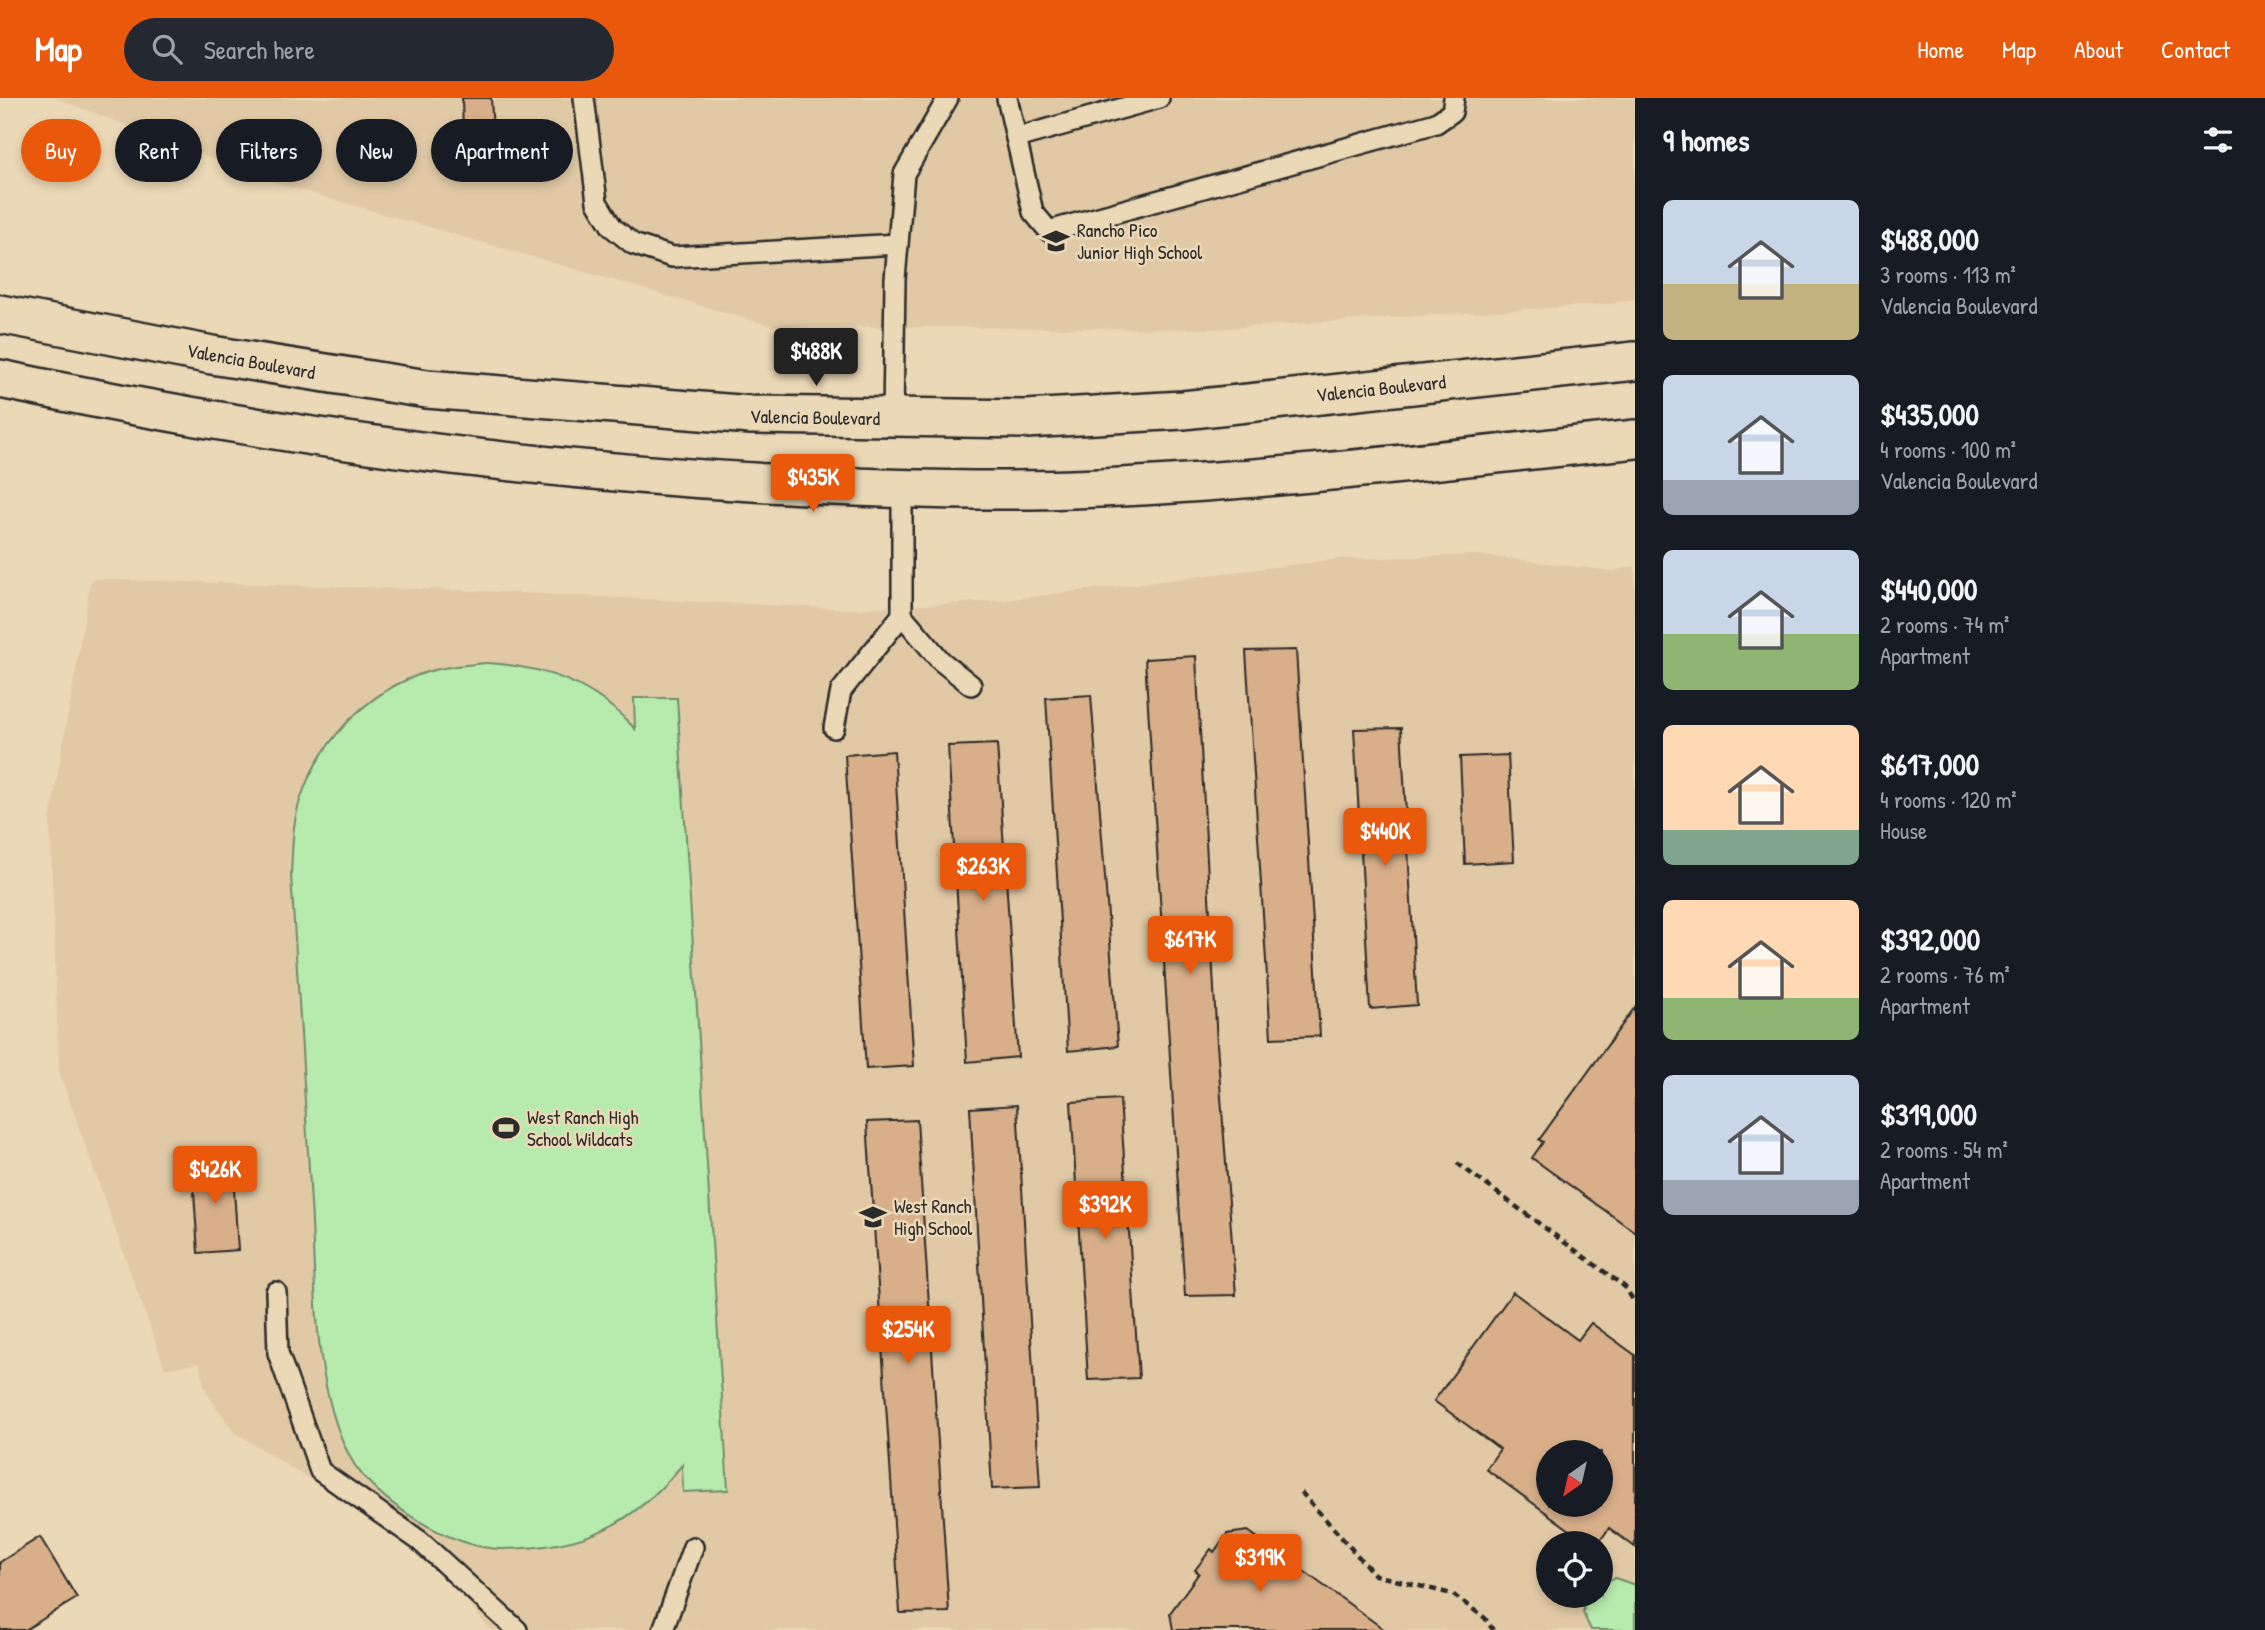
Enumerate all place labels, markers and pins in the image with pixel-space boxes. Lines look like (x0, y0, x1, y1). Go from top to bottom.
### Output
place label: Rancho Pico Junior High School (1077, 217, 1203, 265)
school or university icon: Rancho Pico Junior High School (1041, 226, 1071, 256)
pin: $488K (767, 328, 865, 388)
pin: $435K (764, 454, 862, 514)
pin: $440K (1336, 808, 1434, 868)
pin: $263K (934, 844, 1032, 903)
pin: $617K (1141, 916, 1239, 976)
place label: West Ranch High School Wildcats (527, 1104, 638, 1152)
sports icon: West Ranch High School Wildcats (491, 1113, 521, 1143)
pin: $426K (166, 1146, 264, 1206)
pin: $392K (1056, 1182, 1154, 1241)
place label: West Ranch High School (894, 1193, 973, 1241)
school or university icon: West Ranch High School (858, 1202, 888, 1232)
pin: $254K (859, 1306, 957, 1366)
pin: $319K (1211, 1534, 1309, 1594)

